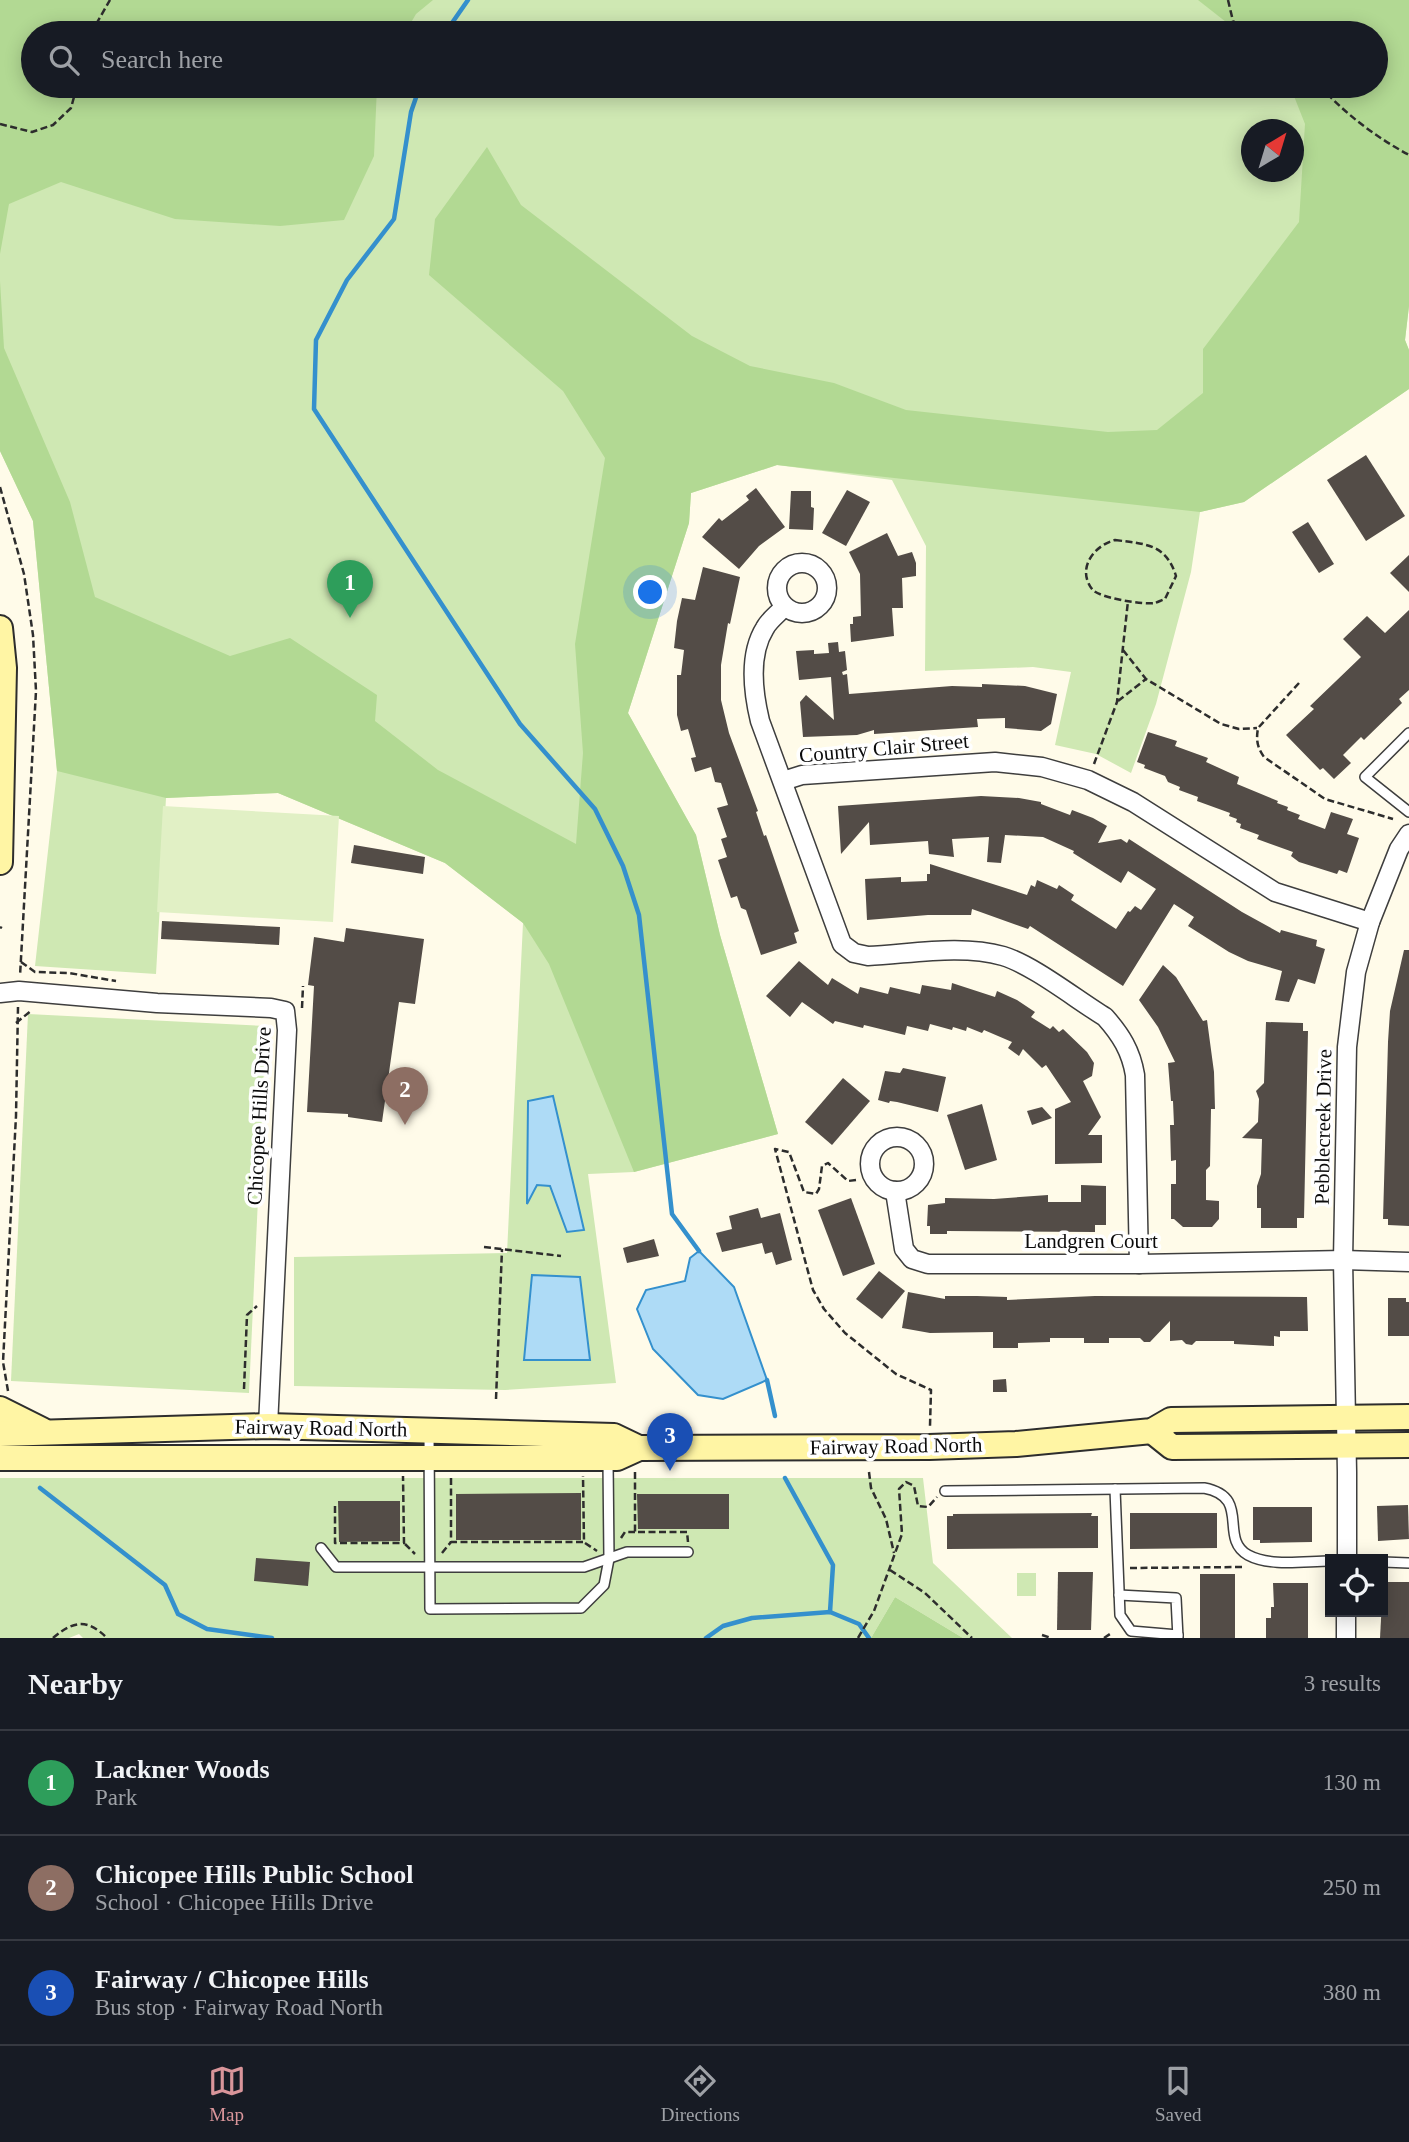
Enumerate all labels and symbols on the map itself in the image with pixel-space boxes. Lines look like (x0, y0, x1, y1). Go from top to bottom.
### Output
north arrow (1241, 119, 1304, 182)
pin: 1 (327, 560, 373, 618)
your location (633, 575, 667, 609)
street label: Country Clair Street (798, 729, 970, 767)
street label: Chicopee Hills Drive (242, 1026, 276, 1206)
street label: Pebblecreek Drive (1310, 1049, 1336, 1205)
pin: 2 (382, 1067, 428, 1125)
street label: Landgren Court (1024, 1229, 1158, 1253)
pin: 3 (647, 1413, 693, 1471)
street label: Fairway Road North (234, 1414, 408, 1442)
street label: Fairway Road North (809, 1432, 983, 1460)

